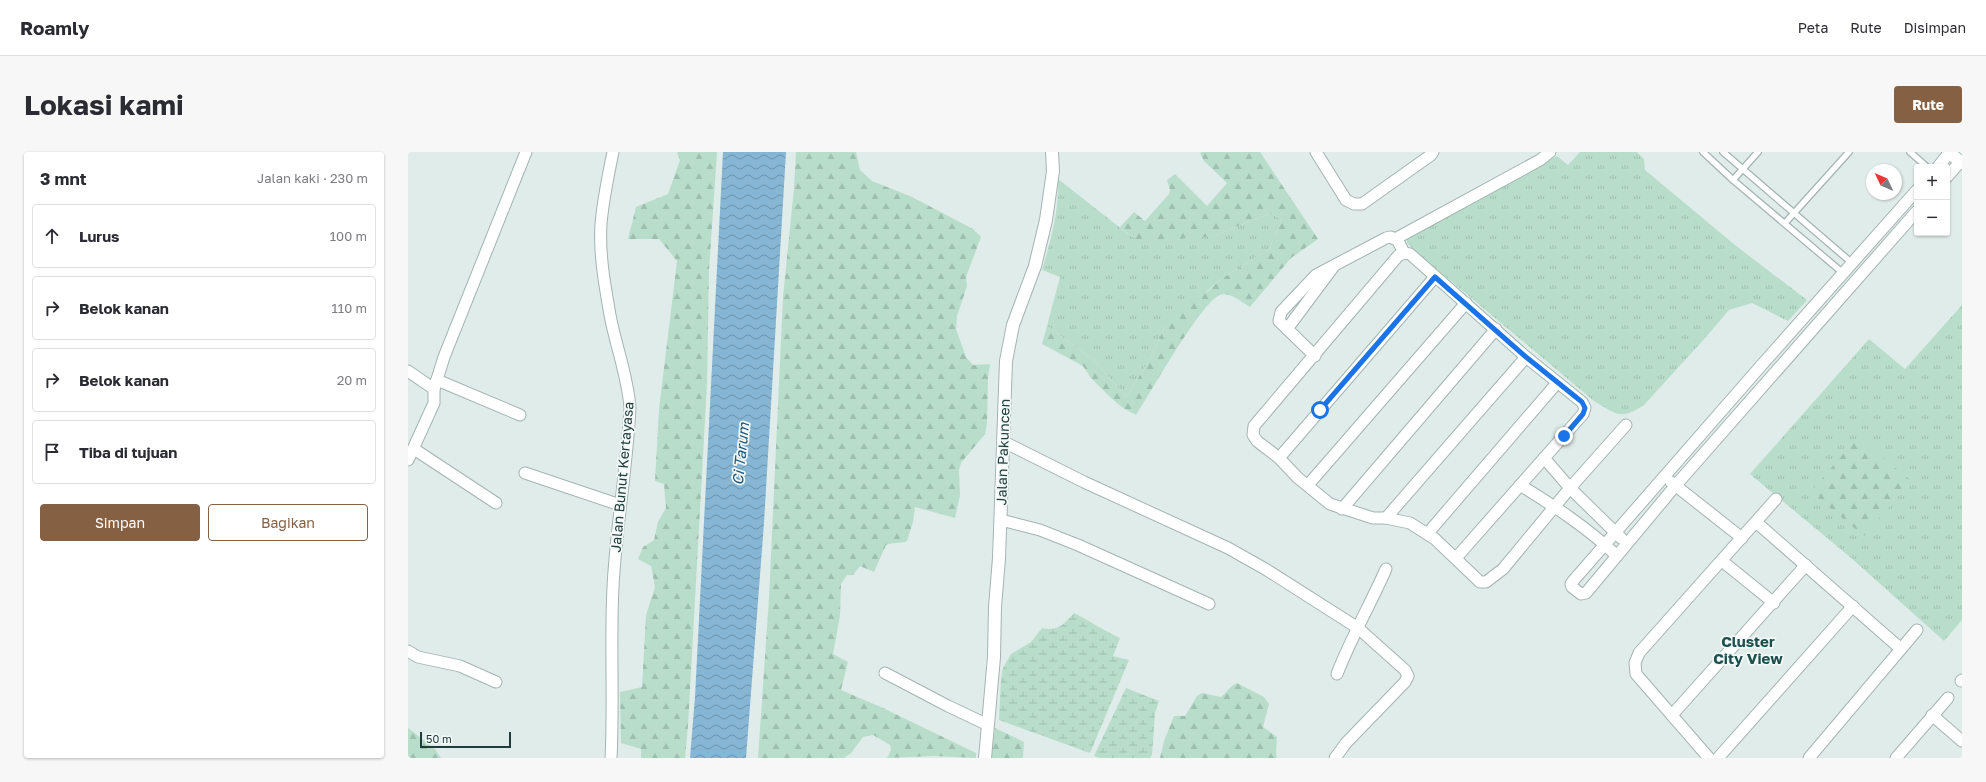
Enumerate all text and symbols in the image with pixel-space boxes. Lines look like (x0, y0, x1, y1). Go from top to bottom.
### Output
text: Roamly (20, 16, 89, 39)
text: Peta (1798, 19, 1828, 36)
text: Rute (1850, 19, 1882, 36)
text: Disimpan (1904, 19, 1966, 36)
button: Rute (1894, 86, 1962, 123)
text: Lokasi kami (24, 88, 184, 121)
north arrow (1866, 164, 1902, 200)
map controls (1914, 164, 1950, 236)
button: + (1914, 164, 1950, 200)
text: 3 mnt (40, 168, 87, 189)
text: Jalan kaki · 230 m (257, 170, 368, 186)
button: − (1914, 200, 1950, 236)
icon: ahead (41, 225, 63, 247)
text: Lurus (79, 227, 120, 245)
text: 100 m (330, 228, 367, 244)
icon: right (41, 297, 63, 319)
text: Belok kanan (79, 299, 169, 317)
text: 110 m (332, 300, 367, 316)
icon: right (41, 369, 63, 391)
text: Belok kanan (79, 371, 169, 389)
text: 20 m (337, 372, 367, 388)
street label: Jalan Pakuncen (992, 398, 1013, 505)
street label: Jalan Bunut Kertayasa (606, 401, 637, 553)
route start (1311, 401, 1329, 419)
water label: Ci Tarum (728, 421, 752, 486)
route end (1555, 427, 1573, 445)
icon: arrive (41, 441, 63, 463)
text: Tiba di tujuan (79, 443, 177, 461)
button: Simpan (40, 504, 200, 541)
button: Bagikan (208, 504, 368, 541)
district label: Cluster City View (1713, 632, 1783, 667)
scale bar (420, 730, 511, 749)
text: 50 m (426, 732, 452, 745)

